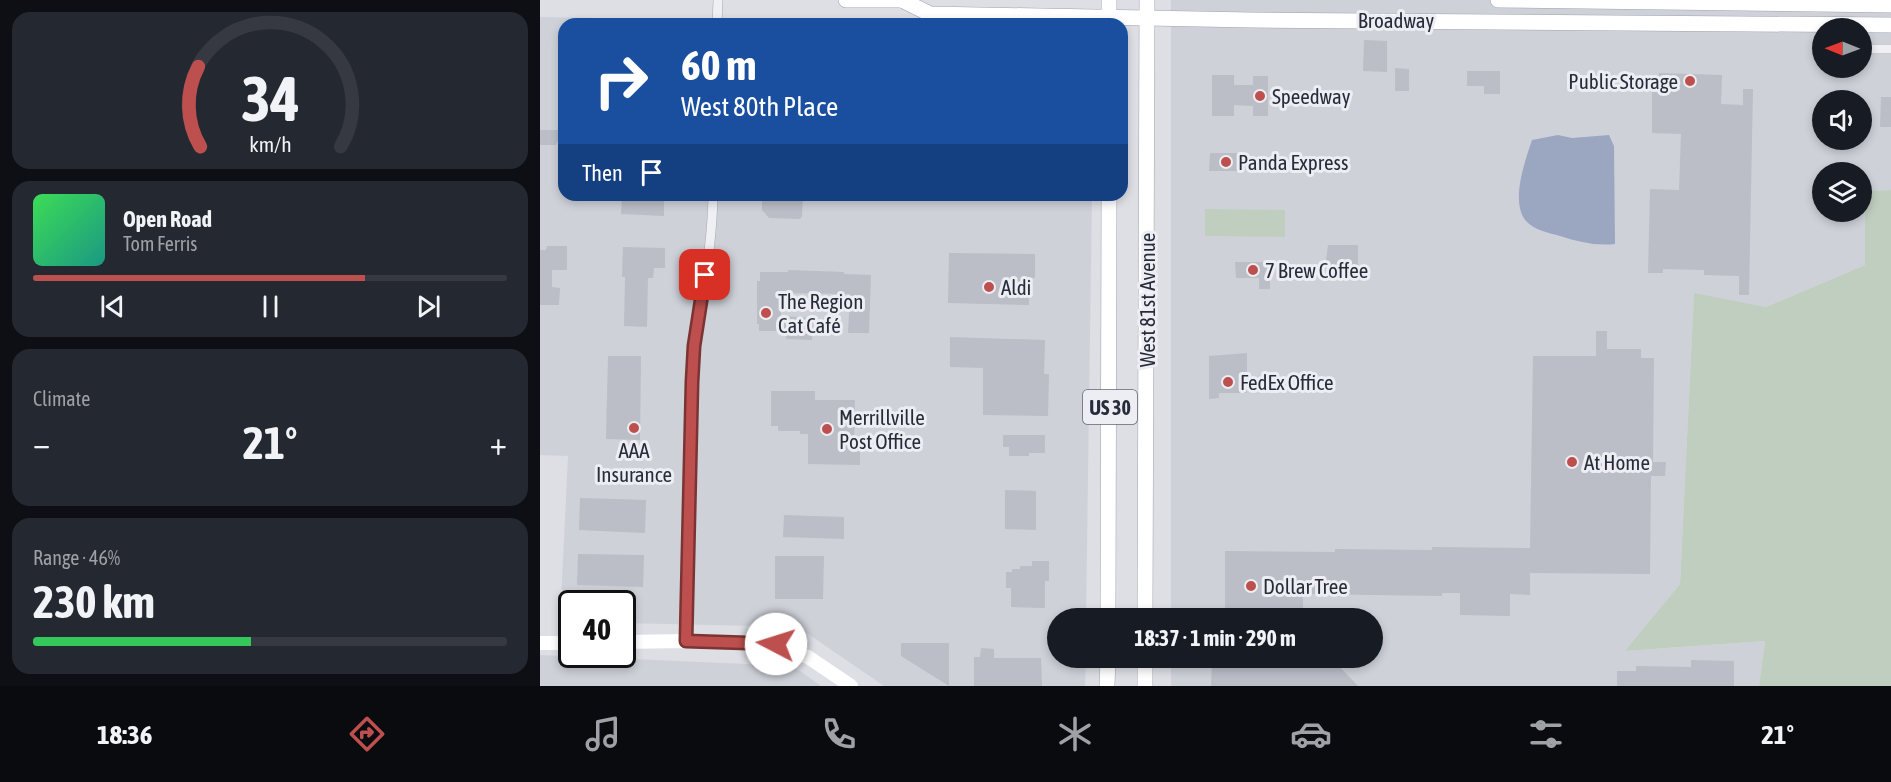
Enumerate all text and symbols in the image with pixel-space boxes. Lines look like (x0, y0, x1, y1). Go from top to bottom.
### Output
street label: Broadway (1358, 8, 1435, 32)
north arrow (1812, 18, 1872, 78)
map controls (1812, 18, 1872, 222)
text: 60 m (681, 41, 756, 89)
icon: right (582, 42, 660, 120)
text: 34 (241, 63, 299, 134)
place label: Public Storage (1568, 69, 1678, 93)
marker: Public Storage (1683, 74, 1697, 88)
place label: Speedway (1272, 84, 1351, 108)
marker: Speedway (1253, 89, 1267, 103)
button: sound (1812, 90, 1872, 150)
text: West 80th Place (681, 91, 838, 122)
text: km/h (249, 133, 291, 158)
place label: Panda Express (1238, 150, 1348, 174)
marker: Panda Express (1219, 155, 1233, 169)
icon: arrive (635, 156, 668, 189)
text: Then (582, 160, 623, 186)
button: layers (1812, 162, 1872, 222)
text: Open Road (123, 206, 212, 232)
text: Tom Ferris (123, 232, 197, 255)
street label: West 81st Avenue (1135, 233, 1159, 367)
pin (679, 249, 730, 300)
icon: arrive (688, 258, 721, 291)
place label: 7 Brew Coffee (1265, 258, 1368, 282)
marker: 7 Brew Coffee (1246, 263, 1260, 277)
place label: Aldi (1001, 275, 1031, 299)
marker: Aldi (982, 280, 996, 294)
place label: The Region Cat Café (778, 289, 863, 337)
icon: previous (96, 290, 129, 323)
icon: pause (254, 290, 287, 323)
icon: next (412, 290, 445, 323)
marker: The Region Cat Café (759, 306, 773, 320)
place label: FedEx Office (1240, 370, 1334, 394)
marker: FedEx Office (1221, 375, 1235, 389)
text: Climate (33, 387, 90, 410)
road number: US 30 (1083, 390, 1137, 424)
place label: Merrillville Post Office (839, 405, 925, 453)
text: 21° (243, 417, 297, 469)
marker: AAA Insurance (627, 421, 641, 435)
marker: Merrillville Post Office (820, 422, 834, 436)
text: − (33, 424, 50, 462)
text: + (490, 424, 507, 462)
place label: AAA Insurance (596, 438, 672, 486)
place label: At Home (1584, 450, 1650, 474)
marker: At Home (1565, 455, 1579, 469)
text: Range · 46% (33, 546, 120, 569)
place label: Dollar Tree (1263, 574, 1348, 598)
text: 230 km (33, 576, 155, 628)
marker: Dollar Tree (1244, 579, 1258, 593)
speed limit sign: 40 (558, 590, 636, 668)
position arrow (744, 612, 808, 676)
text: 18:37 · 1 min · 290 m (1134, 625, 1296, 651)
icon: directions (346, 713, 388, 755)
icon: music (582, 713, 624, 755)
icon: phone (818, 713, 860, 755)
icon: climate (1054, 713, 1096, 755)
icon: car (1290, 713, 1332, 755)
icon: filters (1525, 713, 1567, 755)
text: 18:36 (97, 719, 152, 750)
text: 21° (1761, 719, 1794, 750)

